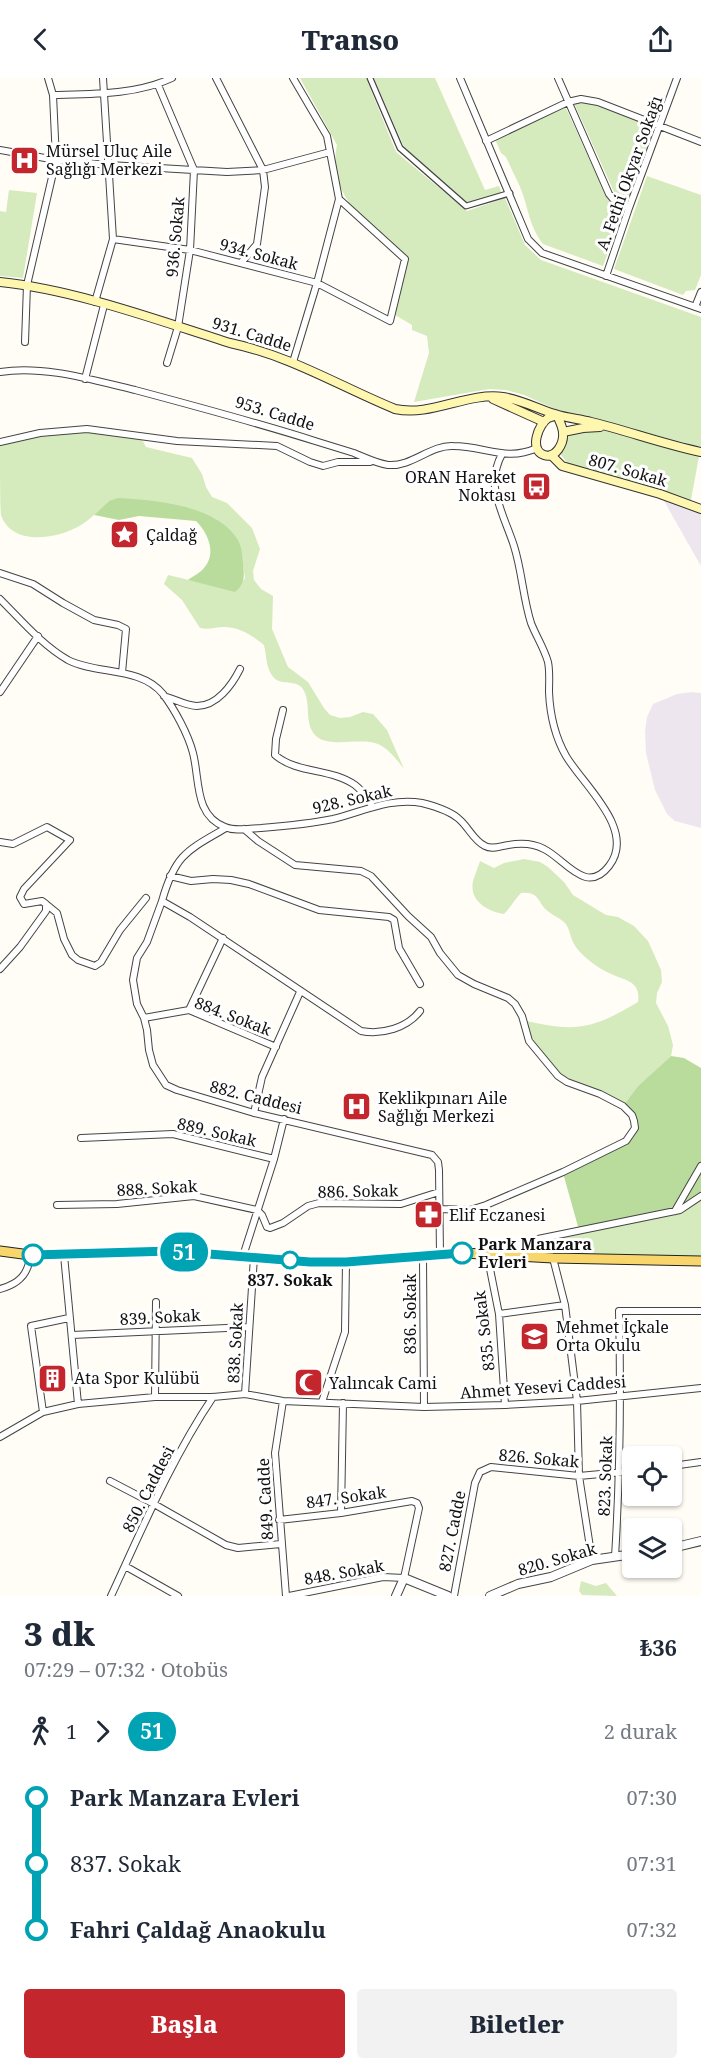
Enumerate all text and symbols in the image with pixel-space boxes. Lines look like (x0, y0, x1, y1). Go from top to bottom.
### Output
text: Transo (302, 21, 399, 58)
icon: back (24, 23, 57, 56)
icon: share (644, 23, 677, 56)
street label: A. Fethi Okyar Sokağı (591, 93, 667, 253)
place label: Mürsel Uluç Aile Sağlığı Merkezi (46, 140, 172, 180)
hospital icon: Mürsel Uluç Aile Sağlığı Merkezi (9, 144, 41, 176)
street label: 936. Sokak (161, 195, 190, 278)
street label: 934. Sokak (217, 233, 301, 275)
street label: 931. Cadde (210, 311, 294, 357)
street label: 953. Cadde (233, 390, 317, 436)
street label: 807. Sokak (586, 448, 670, 492)
place label: ORAN Hareket Noktası (405, 466, 516, 506)
bus stop icon: ORAN Hareket Noktası (521, 470, 553, 502)
place icon: Çaldağ (109, 519, 141, 551)
place label: Çaldağ (146, 524, 198, 546)
street label: 928. Sokak (310, 779, 394, 819)
street label: 884. Sokak (191, 991, 275, 1041)
street label: 882. Caddesi (208, 1075, 304, 1119)
place label: Keklikpınarı Aile Sağlığı Merkezi (378, 1087, 507, 1127)
hospital icon: Keklikpınarı Aile Sağlığı Merkezi (341, 1091, 373, 1123)
street label: 889. Sokak (175, 1112, 259, 1152)
street label: 888. Sokak (116, 1175, 198, 1201)
street label: 886. Sokak (317, 1179, 399, 1203)
pharmacy icon: Elif Eczanesi (412, 1199, 444, 1231)
place label: Elif Eczanesi (449, 1204, 545, 1226)
line badge: 51 (157, 1232, 211, 1272)
place label: Park Manzara Evleri (478, 1233, 592, 1273)
text: 51 (172, 1238, 196, 1266)
marker: Park Manzara Evleri (451, 1242, 473, 1264)
unlabelled marker (22, 1244, 44, 1266)
marker: 837. Sokak (281, 1251, 299, 1269)
place label: 837. Sokak (247, 1269, 333, 1291)
street label: 836. Sokak (399, 1273, 421, 1354)
street label: 835. Sokak (468, 1289, 500, 1372)
street label: 838. Sokak (222, 1302, 248, 1384)
street label: 839. Sokak (119, 1304, 201, 1330)
place label: Mehmet İçkale Orta Okulu (556, 1316, 669, 1356)
school or university icon: Mehmet İçkale Orta Okulu (519, 1320, 551, 1352)
building icon: Ata Spor Kulübü (37, 1362, 69, 1394)
place label: Ata Spor Kulübü (74, 1367, 200, 1389)
mosque icon: Yalıncak Cami (292, 1367, 324, 1399)
street label: Ahmet Yesevi Caddesi (459, 1370, 627, 1404)
place label: Yalıncak Cami (328, 1372, 437, 1394)
street label: 823. Sokak (593, 1435, 617, 1517)
street label: 850. Caddesi (117, 1442, 179, 1536)
street label: 826. Sokak (498, 1444, 581, 1473)
map controls (622, 1446, 682, 1578)
button: locate (622, 1446, 682, 1506)
street label: 849. Cadde (252, 1457, 278, 1541)
street label: 847. Sokak (305, 1480, 388, 1514)
street label: 827. Cadde (433, 1489, 471, 1573)
button: layers (622, 1518, 682, 1578)
street label: 820. Sokak (515, 1537, 599, 1581)
street label: 848. Sokak (302, 1554, 386, 1590)
text: 3 dk (24, 1611, 95, 1656)
text: ₺36 (640, 1632, 677, 1662)
text: 07:29 – 07:32 · Otobüs (24, 1656, 228, 1683)
icon: walk (24, 1715, 57, 1748)
icon: forward (86, 1715, 119, 1748)
text: 51 (140, 1717, 164, 1745)
text: 1 (66, 1718, 77, 1745)
text: 2 durak (604, 1718, 677, 1745)
text: Park Manzara Evleri (70, 1782, 299, 1812)
text: 07:30 (627, 1784, 677, 1811)
text: 837. Sokak (70, 1848, 181, 1878)
text: 07:31 (627, 1850, 677, 1877)
text: Fahri Çaldağ Anaokulu (70, 1914, 326, 1944)
text: 07:32 (627, 1916, 677, 1943)
button: Başla (24, 1989, 345, 2058)
button: Biletler (357, 1989, 677, 2058)

